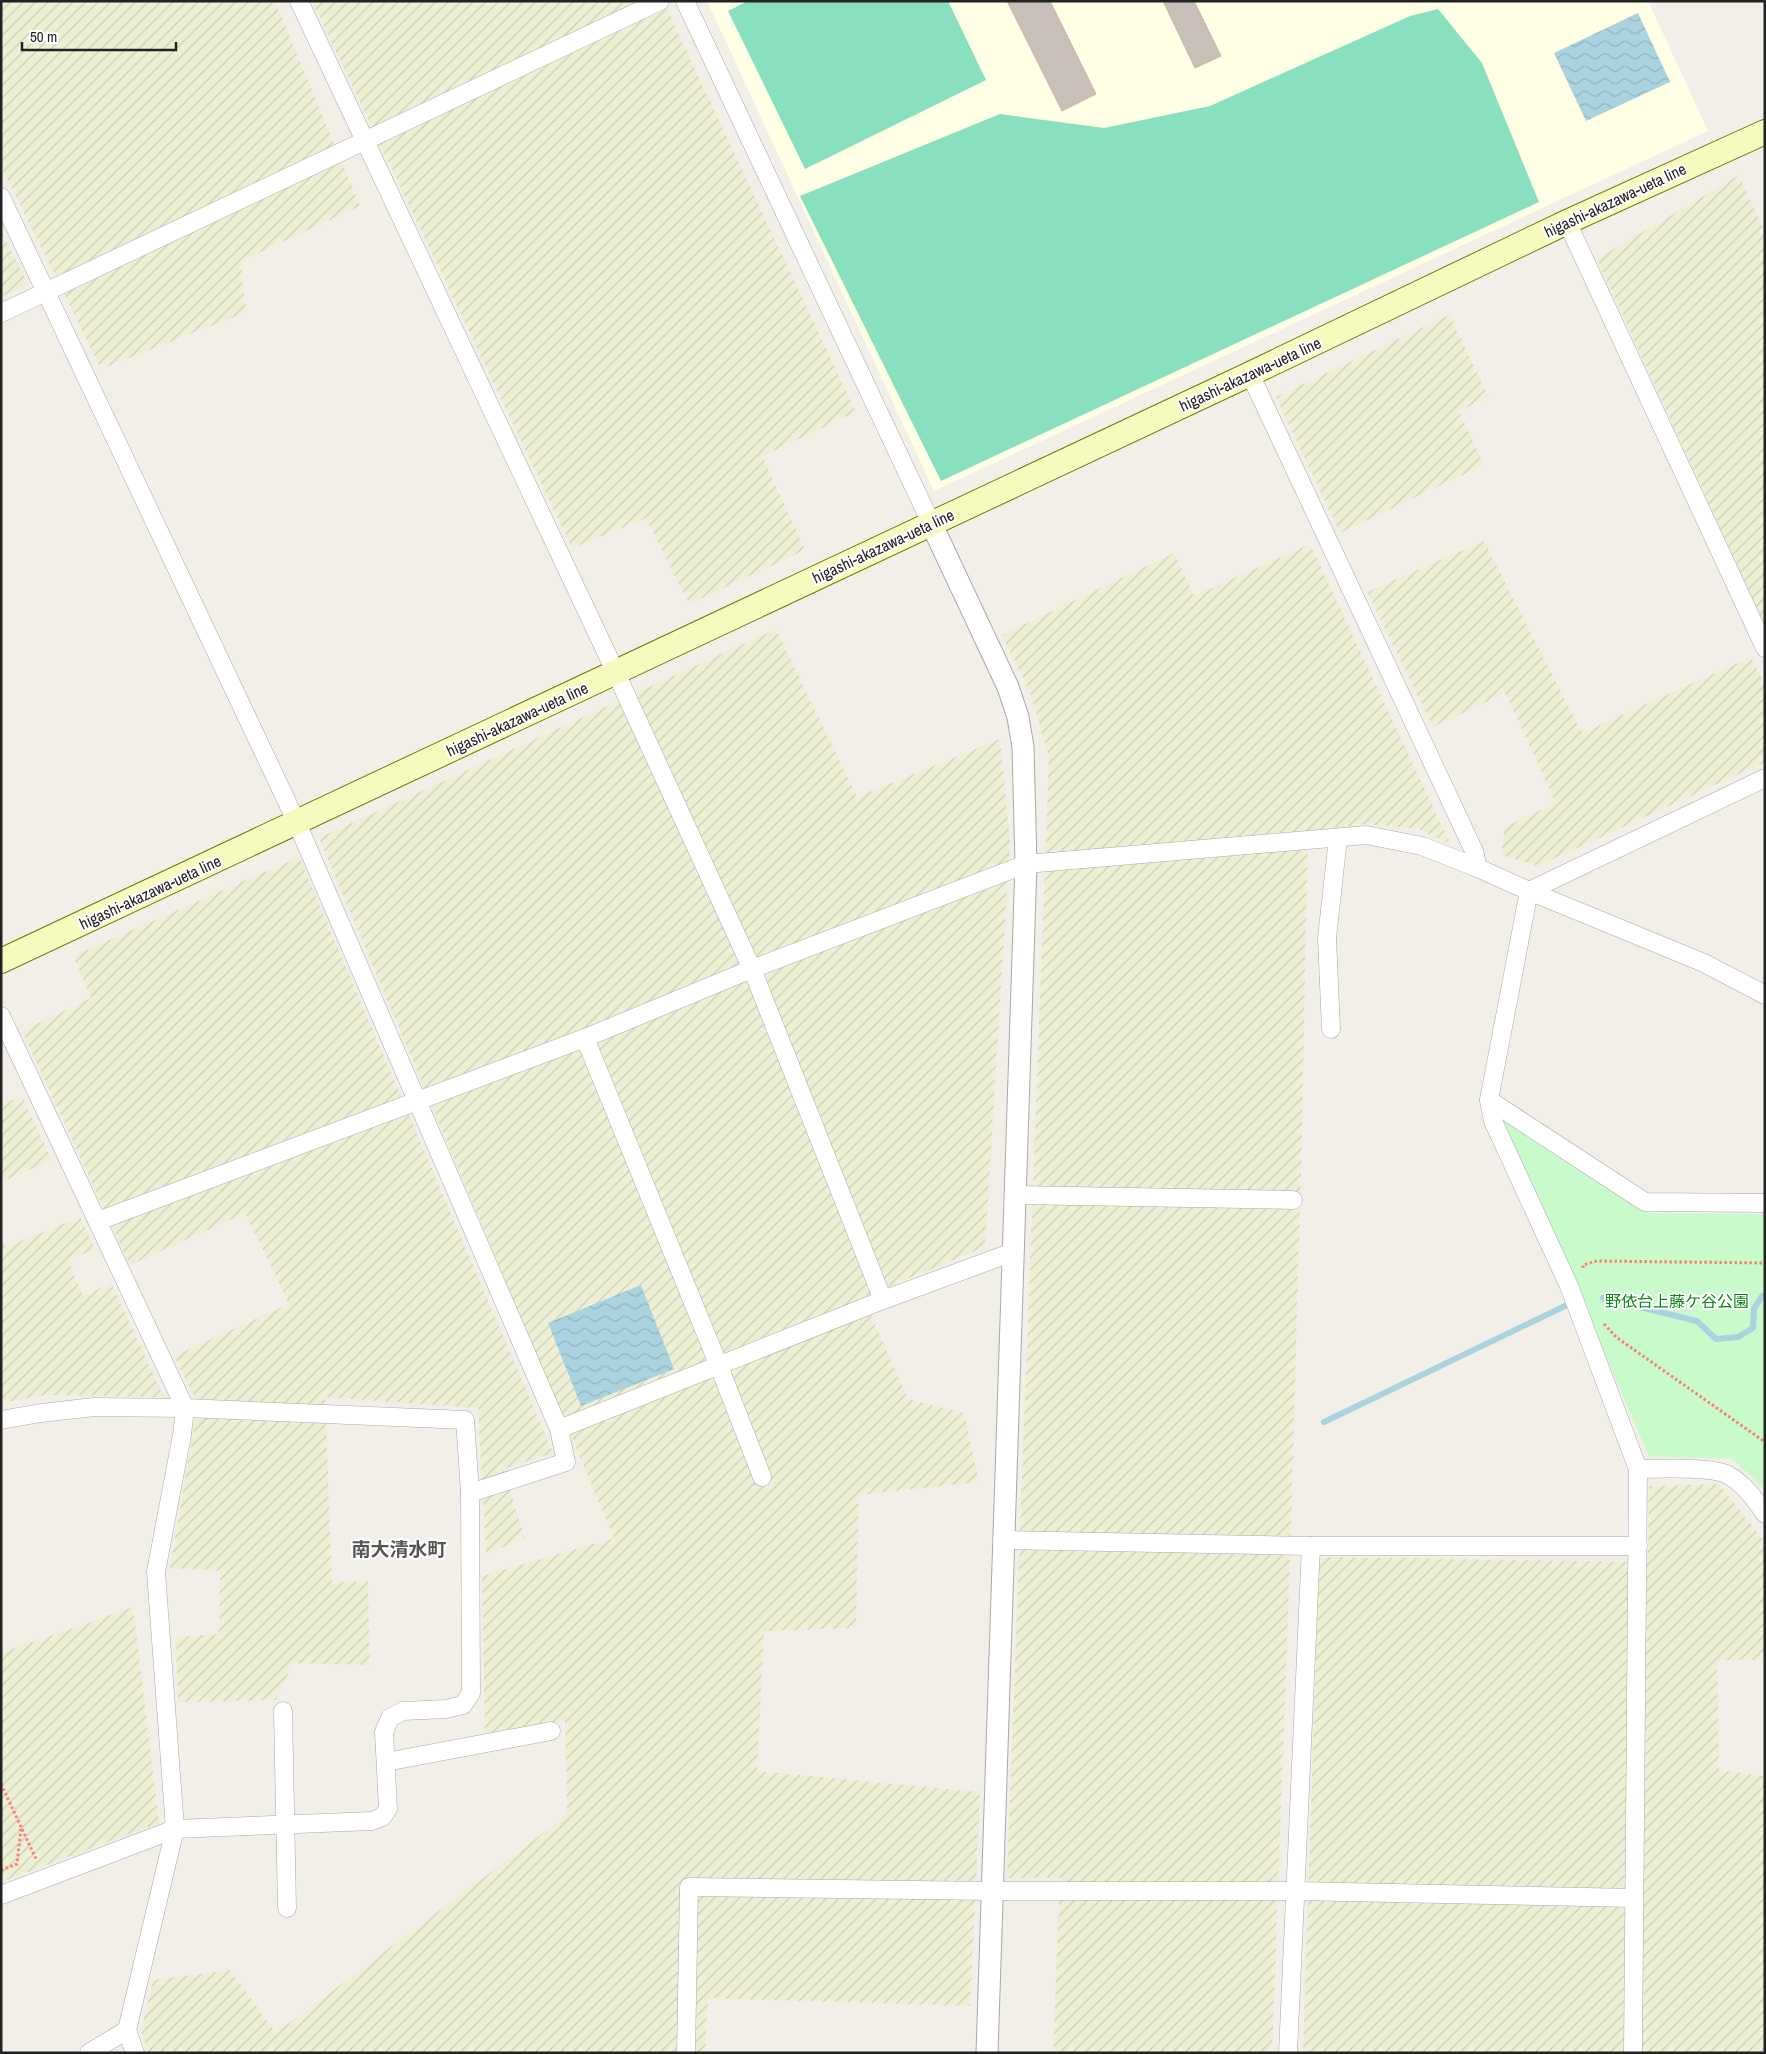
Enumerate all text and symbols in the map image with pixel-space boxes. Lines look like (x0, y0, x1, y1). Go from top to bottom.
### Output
scale bar (22, 20, 176, 52)
text: 50 m (30, 26, 57, 47)
street label: higashi-akazawa-ueta line (1541, 158, 1689, 242)
street label: higashi-akazawa-ueta line (1176, 332, 1324, 416)
street label: higashi-akazawa-ueta line (809, 504, 957, 588)
street label: higashi-akazawa-ueta line (443, 677, 591, 761)
street label: higashi-akazawa-ueta line (76, 850, 224, 934)
park label: 野依台上藤ケ谷公園 (1605, 1290, 1749, 1312)
district label: 南大清水町 (351, 1536, 447, 1562)

